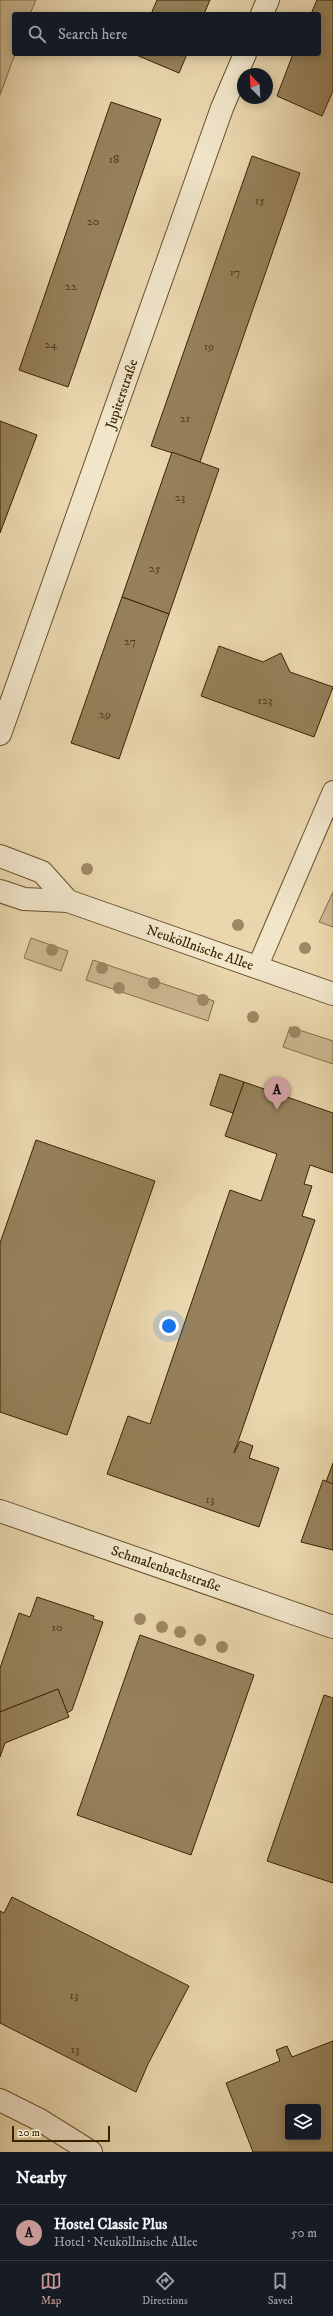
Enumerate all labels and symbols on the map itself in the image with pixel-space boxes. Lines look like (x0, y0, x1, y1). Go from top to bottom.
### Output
north arrow (237, 68, 273, 104)
house number: 18 (109, 152, 119, 167)
house number: 15 (255, 193, 265, 208)
house number: 20 (87, 214, 99, 229)
house number: 17 (230, 265, 240, 280)
house number: 22 (65, 279, 77, 294)
house number: 24 (45, 337, 58, 352)
house number: 19 (204, 339, 214, 354)
street label: Jupiterstraße (101, 357, 142, 433)
house number: 21 (180, 411, 190, 426)
house number: 23 (175, 490, 185, 505)
house number: 25 (149, 561, 161, 576)
house number: 27 (124, 634, 136, 649)
house number: 123 (258, 693, 272, 708)
house number: 29 (99, 707, 111, 722)
street label: Neuköllnische Allee (144, 921, 256, 975)
pin: A (264, 1077, 290, 1110)
your location (159, 1316, 179, 1336)
house number: 13 (206, 1492, 214, 1507)
street label: Schmalenbachstraße (109, 1542, 223, 1596)
house number: 10 (52, 1620, 62, 1635)
house number: 13 (70, 1988, 78, 2003)
house number: 13 (71, 2042, 79, 2057)
scale bar (12, 2124, 110, 2143)

